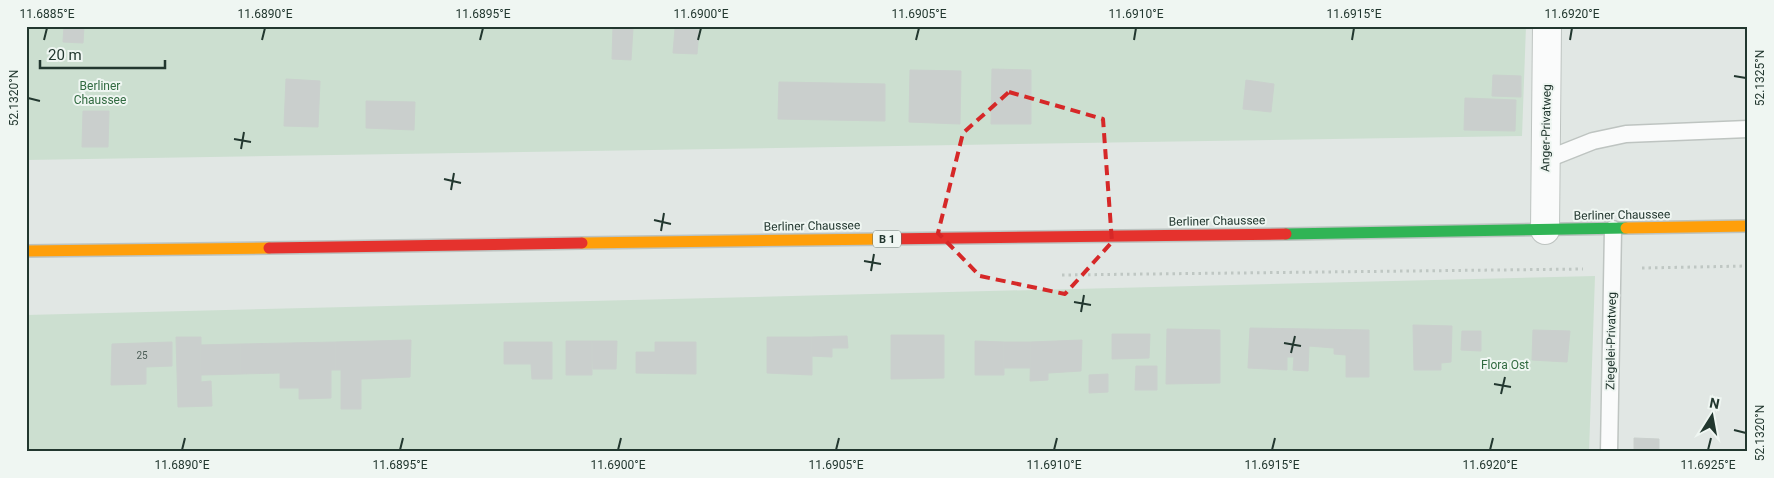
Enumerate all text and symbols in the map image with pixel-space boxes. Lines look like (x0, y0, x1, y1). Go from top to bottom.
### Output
text: 11.6885°E (20, 7, 75, 21)
text: 11.6890°E (238, 7, 293, 21)
text: 11.6895°E (456, 7, 511, 21)
text: 11.6900°E (674, 7, 729, 21)
text: 11.6905°E (892, 7, 947, 21)
text: 11.6910°E (1109, 7, 1164, 21)
text: 11.6915°E (1327, 7, 1382, 21)
text: 11.6920°E (1545, 7, 1600, 21)
scale bar (40, 38, 165, 70)
text: 20 m (48, 46, 82, 64)
text: 52.1325°N (1753, 50, 1767, 106)
text: 52.1320°N (7, 70, 21, 126)
park label: Berliner Chaussee (74, 79, 126, 107)
street label: Anger-Privatweg (1538, 84, 1554, 172)
street label: Berliner Chaussee (1574, 207, 1670, 223)
street label: Berliner Chaussee (1169, 213, 1265, 229)
street label: Berliner Chaussee (764, 218, 860, 234)
road number: B 1 (873, 230, 901, 248)
street label: Ziegelei-Privatweg (1603, 292, 1619, 390)
house number: 25 (136, 350, 148, 361)
park label: Flora Ost (1481, 358, 1529, 372)
north arrow (1686, 390, 1736, 440)
text: N (1708, 394, 1721, 412)
text: 52.1320°N (1753, 405, 1767, 461)
text: 11.6890°E (155, 458, 210, 472)
text: 11.6895°E (373, 458, 428, 472)
text: 11.6900°E (591, 458, 646, 472)
text: 11.6905°E (809, 458, 864, 472)
text: 11.6910°E (1027, 458, 1082, 472)
text: 11.6915°E (1245, 458, 1300, 472)
text: 11.6920°E (1463, 458, 1518, 472)
text: 11.6925°E (1681, 458, 1736, 472)

